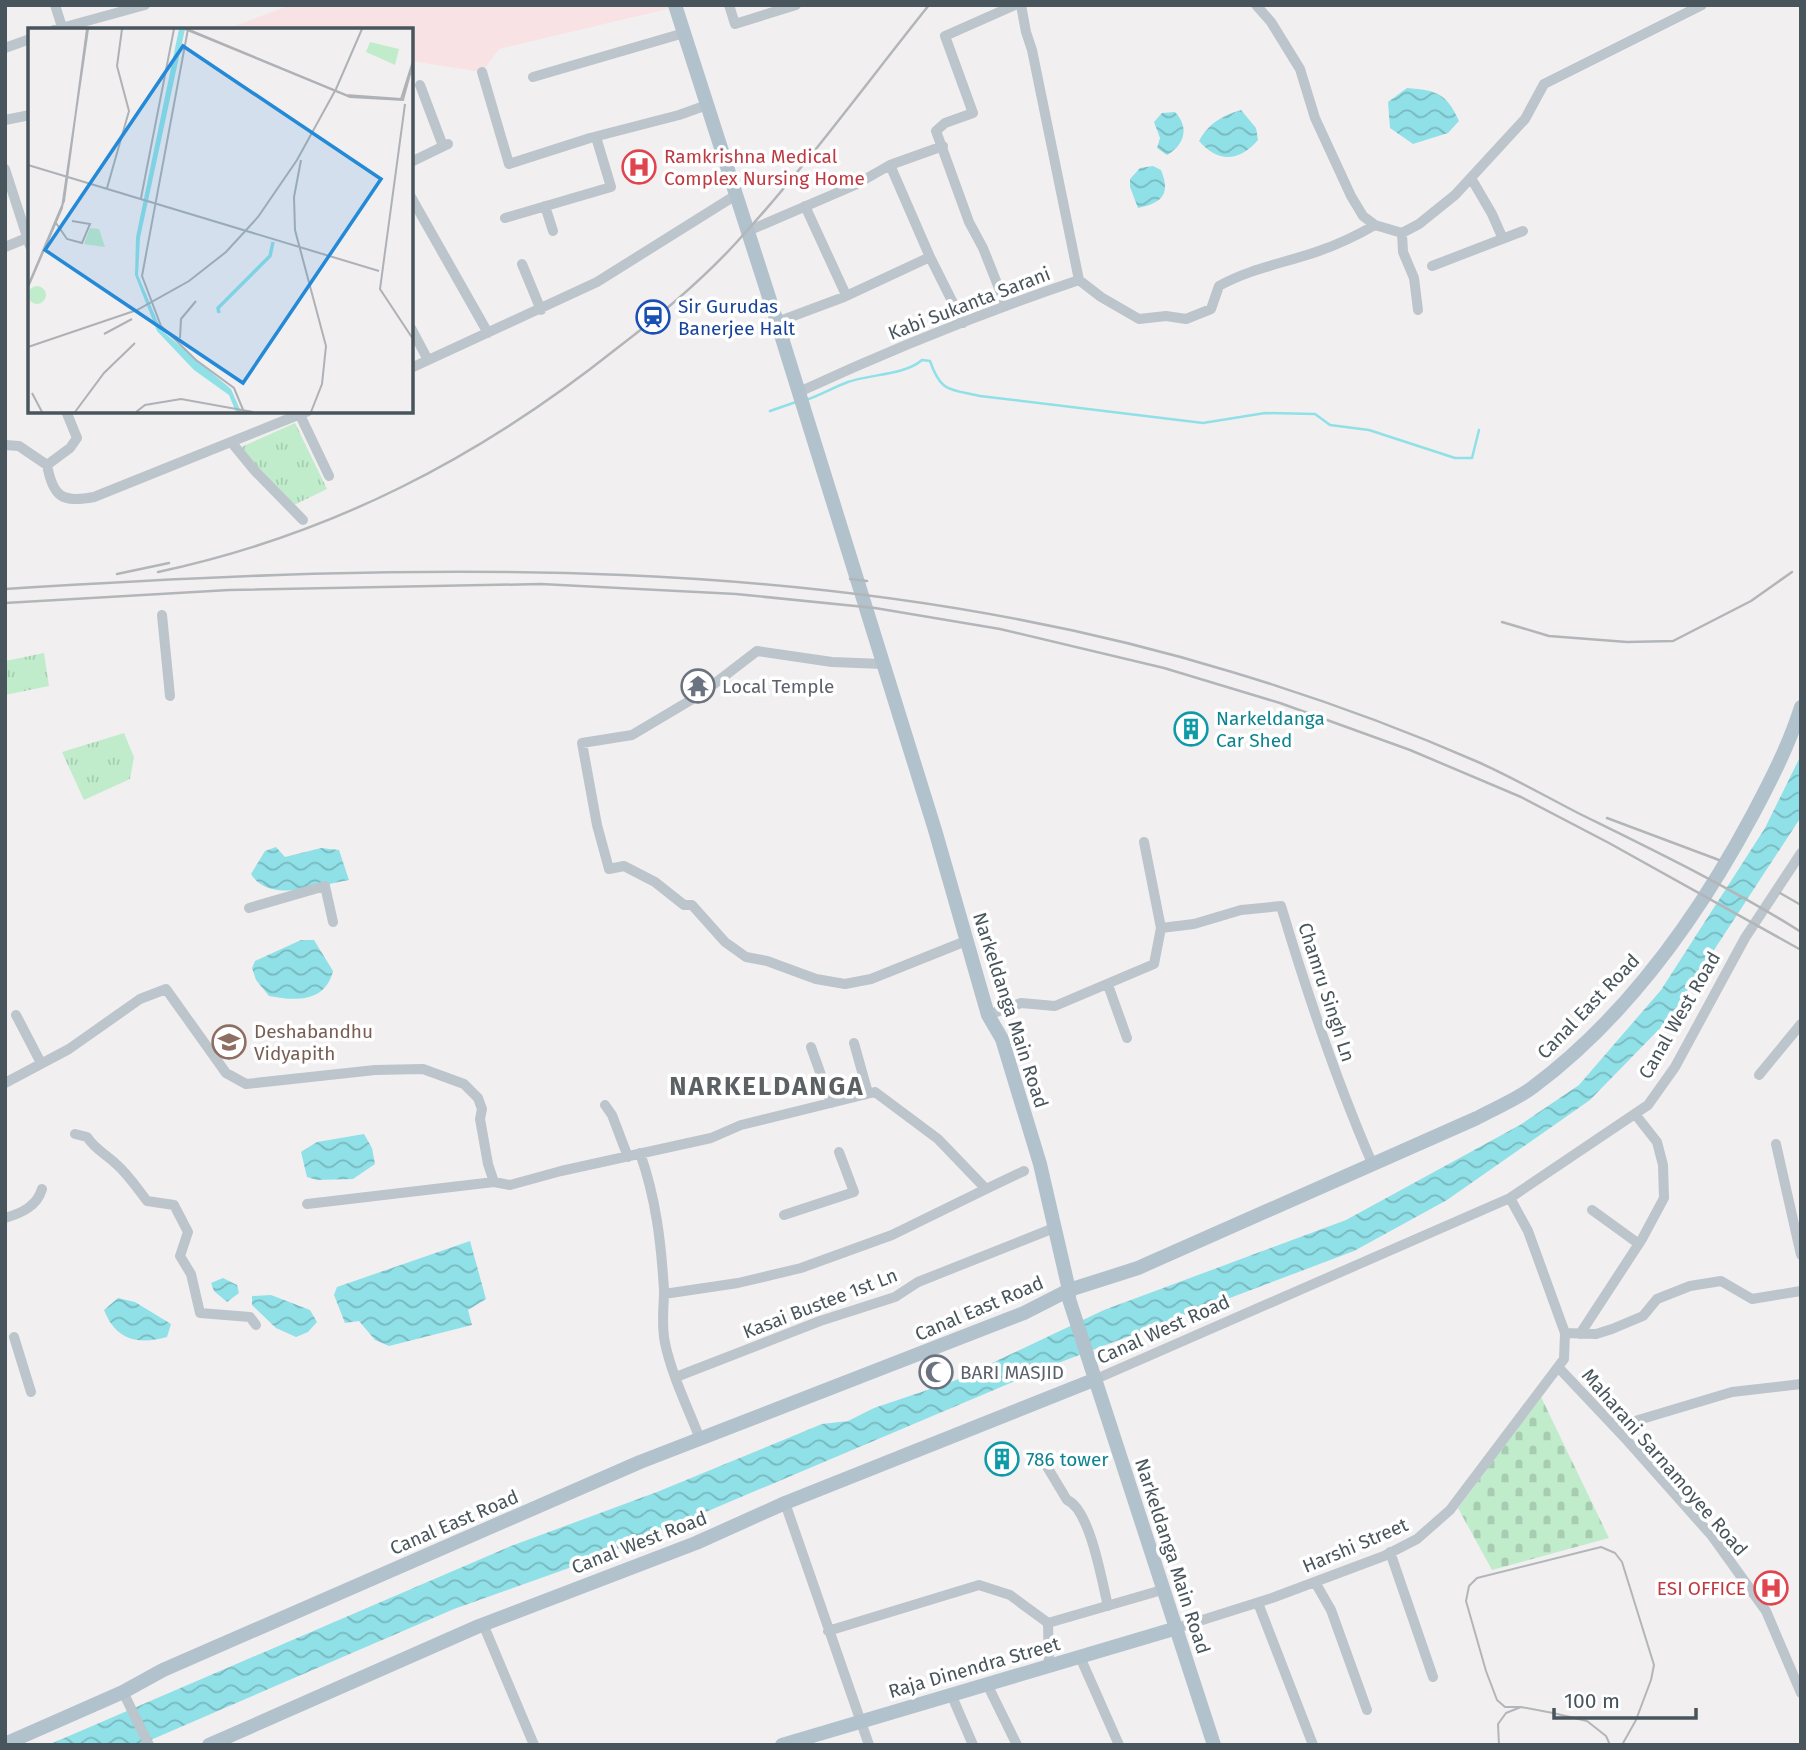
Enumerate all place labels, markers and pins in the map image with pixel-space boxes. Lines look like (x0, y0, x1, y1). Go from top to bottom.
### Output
place label: Ramkrishna Medical Complex Nursing Home (664, 145, 865, 190)
hospital icon: Ramkrishna Medical Complex Nursing Home (620, 148, 658, 186)
place label: Sir Gurudas Banerjee Halt (678, 295, 795, 340)
station icon: Sir Gurudas Banerjee Halt (634, 298, 672, 336)
temple icon: Local Temple (679, 667, 717, 705)
place label: Local Temple (722, 675, 834, 698)
place label: Narkeldanga Car Shed (1216, 707, 1325, 752)
building icon: Narkeldanga Car Shed (1172, 710, 1210, 748)
place label: Deshabandhu Vidyapith (254, 1020, 373, 1065)
school or university icon: Deshabandhu Vidyapith (210, 1023, 248, 1061)
mosque icon: BARI MASJID (917, 1353, 955, 1391)
place label: BARI MASJID (960, 1361, 1064, 1384)
building icon: 786 tower (983, 1440, 1021, 1478)
place label: 786 tower (1026, 1448, 1109, 1471)
hospital icon: ESI OFFICE (1752, 1569, 1790, 1607)
place label: ESI OFFICE (1657, 1577, 1746, 1600)

